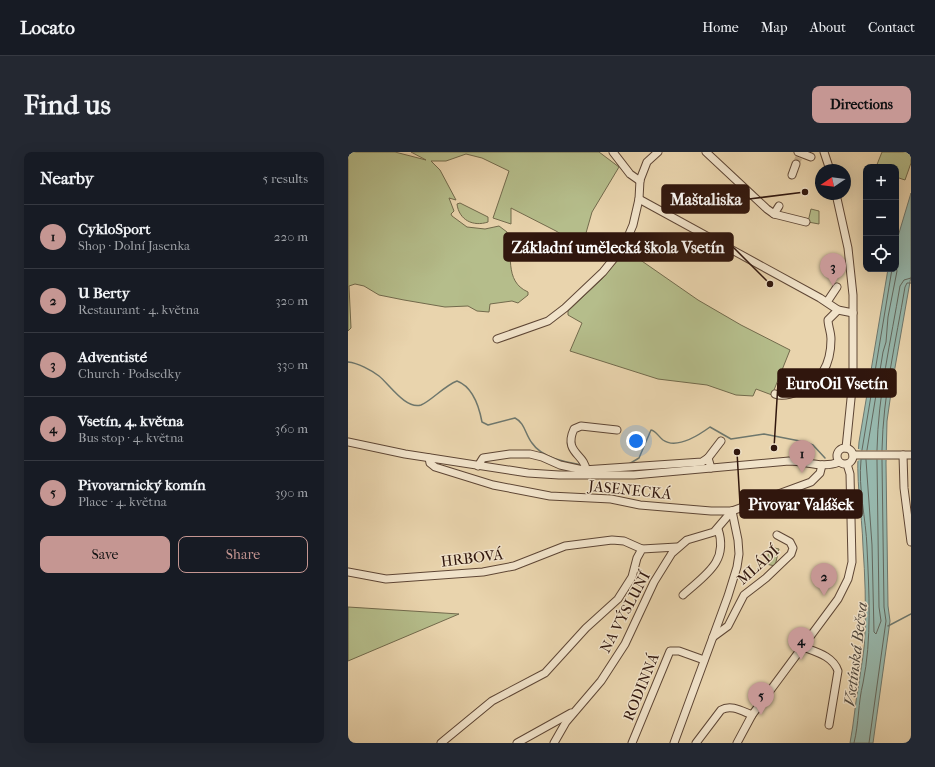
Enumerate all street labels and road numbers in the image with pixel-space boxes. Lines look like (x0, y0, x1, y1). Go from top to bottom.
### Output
street label: JASENECKÁ (587, 477, 673, 503)
street label: MLÁDÍ (733, 541, 783, 588)
street label: HRBOVÁ (440, 545, 504, 571)
street label: NA VÝSLUNÍ (596, 567, 655, 656)
street label: RODINNÁ (619, 650, 663, 723)

